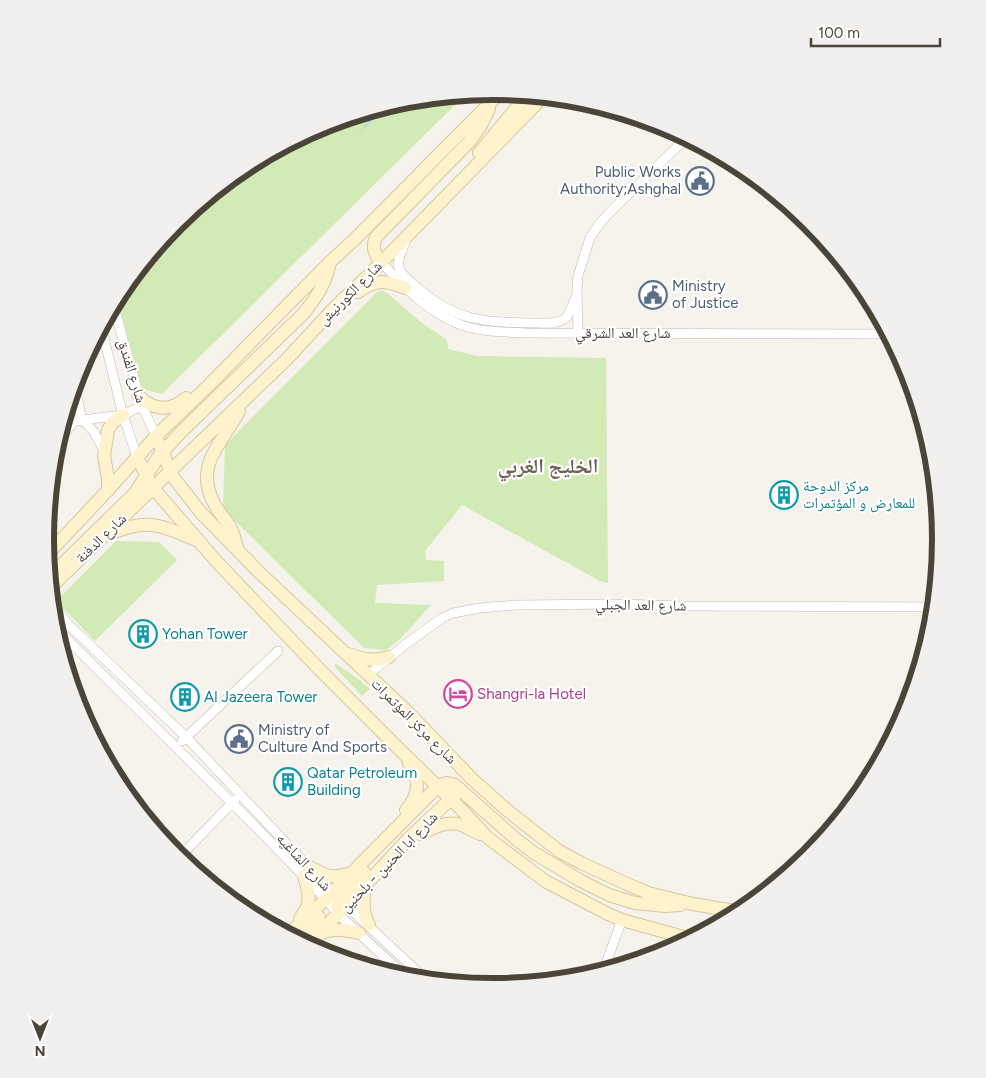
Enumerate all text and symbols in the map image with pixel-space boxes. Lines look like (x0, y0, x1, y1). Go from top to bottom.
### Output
scale bar (811, 15, 940, 47)
text: 100 m (818, 24, 860, 42)
place label: Public Works Authority;Ashghal (560, 163, 681, 198)
public building icon: Public Works Authority;Ashghal (685, 166, 715, 196)
street label: شارع الكورنيش (314, 257, 387, 330)
place label: Ministry of Justice (672, 277, 738, 312)
public building icon: Ministry of Justice (638, 280, 668, 310)
street label: شارع العد الشرقي (575, 324, 671, 345)
street label: شارع الفندق (113, 337, 150, 406)
district label: الخليج الغربي (498, 454, 598, 482)
place label: مركز الدوحة للمعارض و المؤتمرات (803, 477, 915, 513)
building icon: مركز الدوحة للمعارض و المؤتمرات (769, 480, 799, 510)
street label: شارع الدفنة (72, 509, 131, 567)
street label: شارع العد الجبلي (595, 595, 687, 618)
building icon: Yohan Tower (128, 619, 158, 649)
place label: Yohan Tower (162, 625, 248, 643)
street label: شارع مركز المؤتمرات (367, 674, 461, 768)
hotel icon: Shangri-la Hotel (443, 679, 473, 709)
building icon: Al Jazeera Tower (170, 682, 200, 712)
place label: Shangri-la Hotel (477, 685, 586, 703)
place label: Al Jazeera Tower (204, 688, 317, 706)
place label: Ministry of Culture And Sports (258, 721, 387, 756)
public building icon: Ministry of Culture And Sports (224, 724, 254, 754)
place label: Qatar Petroleum Building (307, 764, 417, 799)
building icon: Qatar Petroleum Building (273, 767, 303, 797)
street label: شارع ابا الحنين - بلحنين (336, 808, 442, 917)
street label: شارع الشاغيه (272, 829, 335, 895)
north arrow (15, 1013, 65, 1063)
text: N (35, 1042, 45, 1059)

